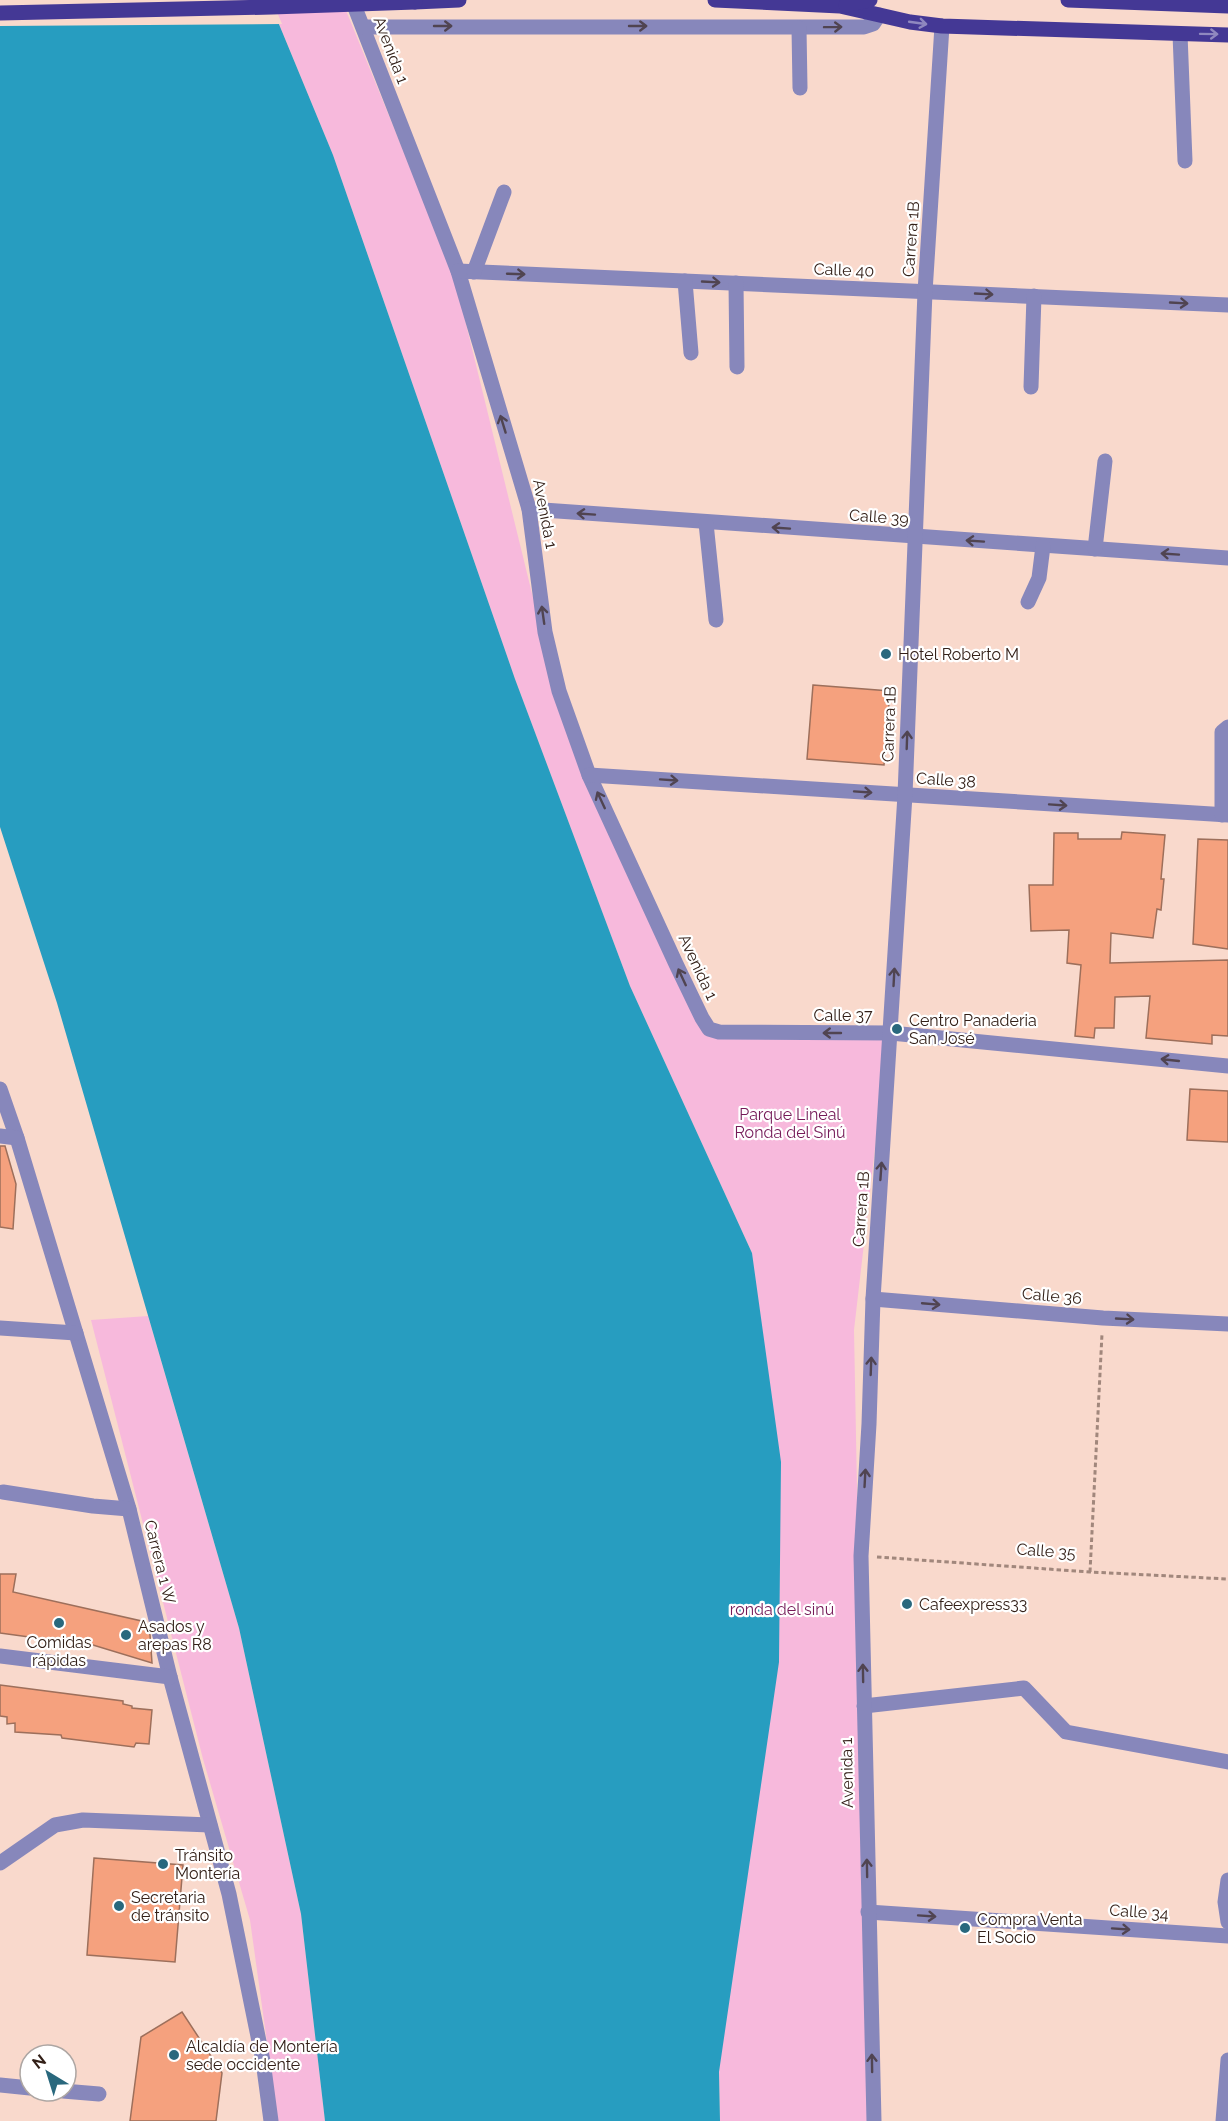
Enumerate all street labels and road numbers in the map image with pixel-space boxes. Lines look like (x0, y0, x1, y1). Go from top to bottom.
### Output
street label: Avenida 1 (370, 14, 413, 86)
street label: Carrera 1B (899, 200, 923, 278)
street label: Calle 40 (813, 259, 875, 281)
street label: Avenida 1 (529, 478, 561, 550)
street label: Calle 39 (849, 505, 909, 529)
street label: Carrera 1B (878, 686, 900, 762)
street label: Calle 38 (915, 768, 977, 792)
street label: Avenida 1 (675, 931, 722, 1003)
street label: Calle 37 (814, 1006, 873, 1025)
street label: Carrera 1B (849, 1170, 873, 1248)
street label: Calle 36 (1021, 1284, 1083, 1308)
street label: Carrera 1 W (140, 1518, 180, 1606)
street label: Calle 35 (1016, 1539, 1076, 1563)
street label: Avenida 1 (837, 1738, 857, 1808)
street label: Calle 34 (1109, 1900, 1169, 1924)

